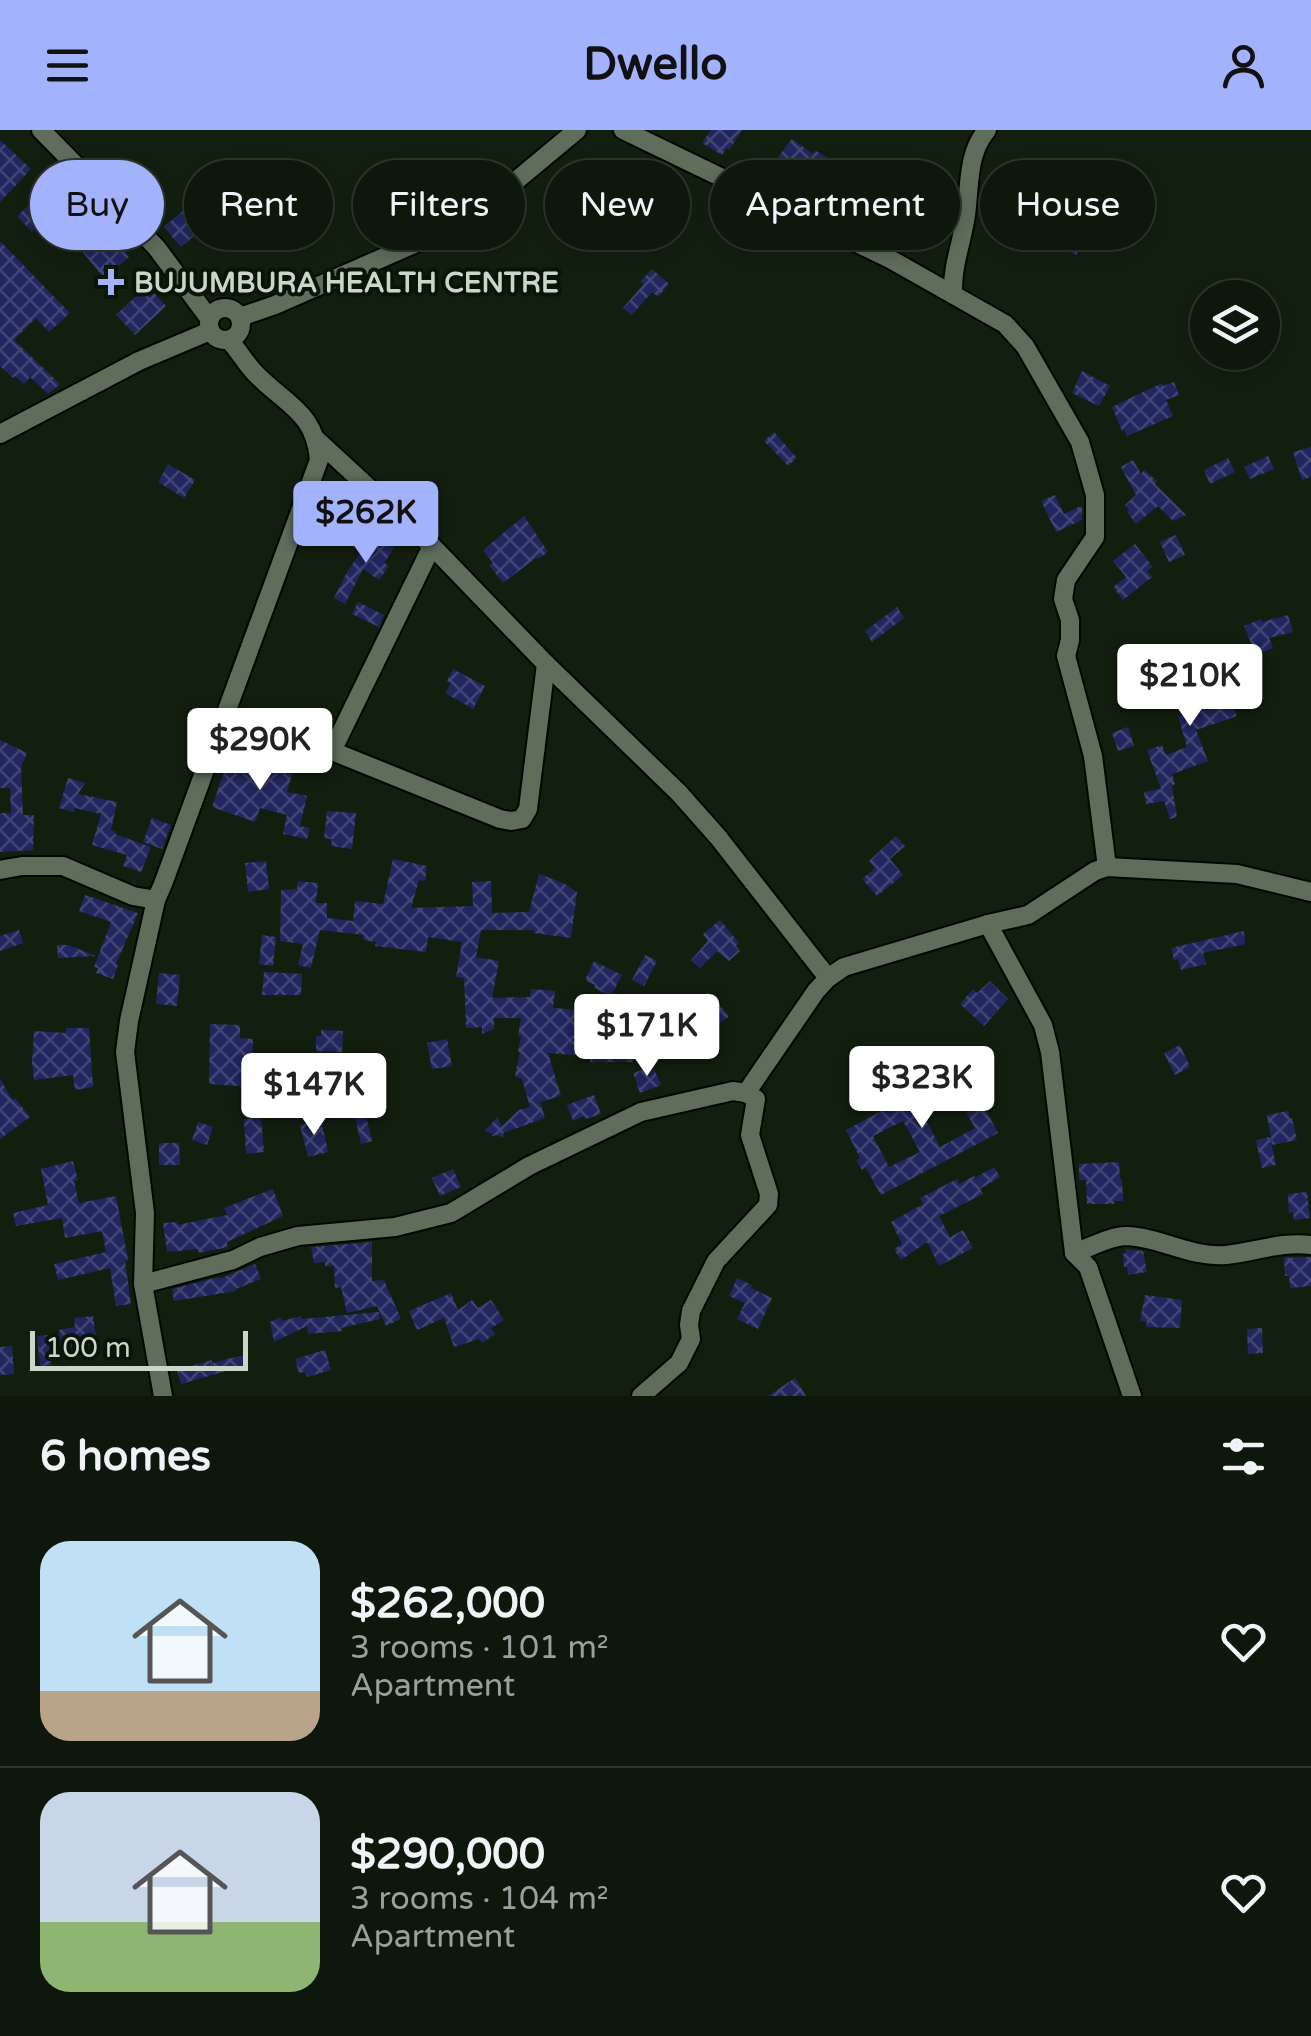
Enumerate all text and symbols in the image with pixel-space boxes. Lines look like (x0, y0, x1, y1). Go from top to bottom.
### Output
icon: menu (40, 38, 95, 93)
text: Dwello (583, 38, 728, 92)
icon: person (1216, 38, 1271, 93)
chip: Buy (30, 160, 164, 250)
chip: Rent (184, 160, 333, 250)
chip: Filters (353, 160, 525, 250)
chip: New (545, 160, 690, 250)
chip: Apartment (710, 160, 960, 250)
chip: House (980, 160, 1155, 250)
place label: BUJUMBURA HEALTH CENTRE (134, 266, 559, 300)
marker: BUJUMBURA HEALTH CENTRE (98, 269, 124, 295)
map controls (1190, 280, 1280, 370)
button: layers (1190, 280, 1280, 370)
pin: $262K (296, 481, 436, 566)
text: $262K (315, 494, 417, 532)
pin: $210K (1120, 644, 1260, 729)
text: $210K (1139, 657, 1241, 695)
pin: $290K (190, 708, 330, 793)
text: $290K (209, 721, 311, 759)
pin: $171K (577, 994, 717, 1079)
text: $171K (596, 1007, 698, 1045)
pin: $323K (852, 1046, 992, 1131)
pin: $147K (244, 1053, 384, 1138)
text: $323K (871, 1059, 973, 1097)
text: $147K (263, 1066, 365, 1104)
scale bar (30, 1326, 248, 1370)
text: 100 m (45, 1331, 131, 1365)
icon: filters (1216, 1429, 1271, 1484)
text: 6 homes (40, 1431, 211, 1482)
text: $262,000 (350, 1578, 545, 1629)
icon: home (120, 1581, 240, 1701)
icon: heart (1216, 1614, 1271, 1669)
text: 3 rooms · 101 m² (350, 1629, 609, 1667)
text: Apartment (350, 1667, 515, 1705)
text: $290,000 (350, 1829, 545, 1880)
icon: home (120, 1832, 240, 1952)
icon: heart (1216, 1865, 1271, 1920)
text: 3 rooms · 104 m² (350, 1880, 609, 1918)
text: Apartment (350, 1918, 515, 1956)

